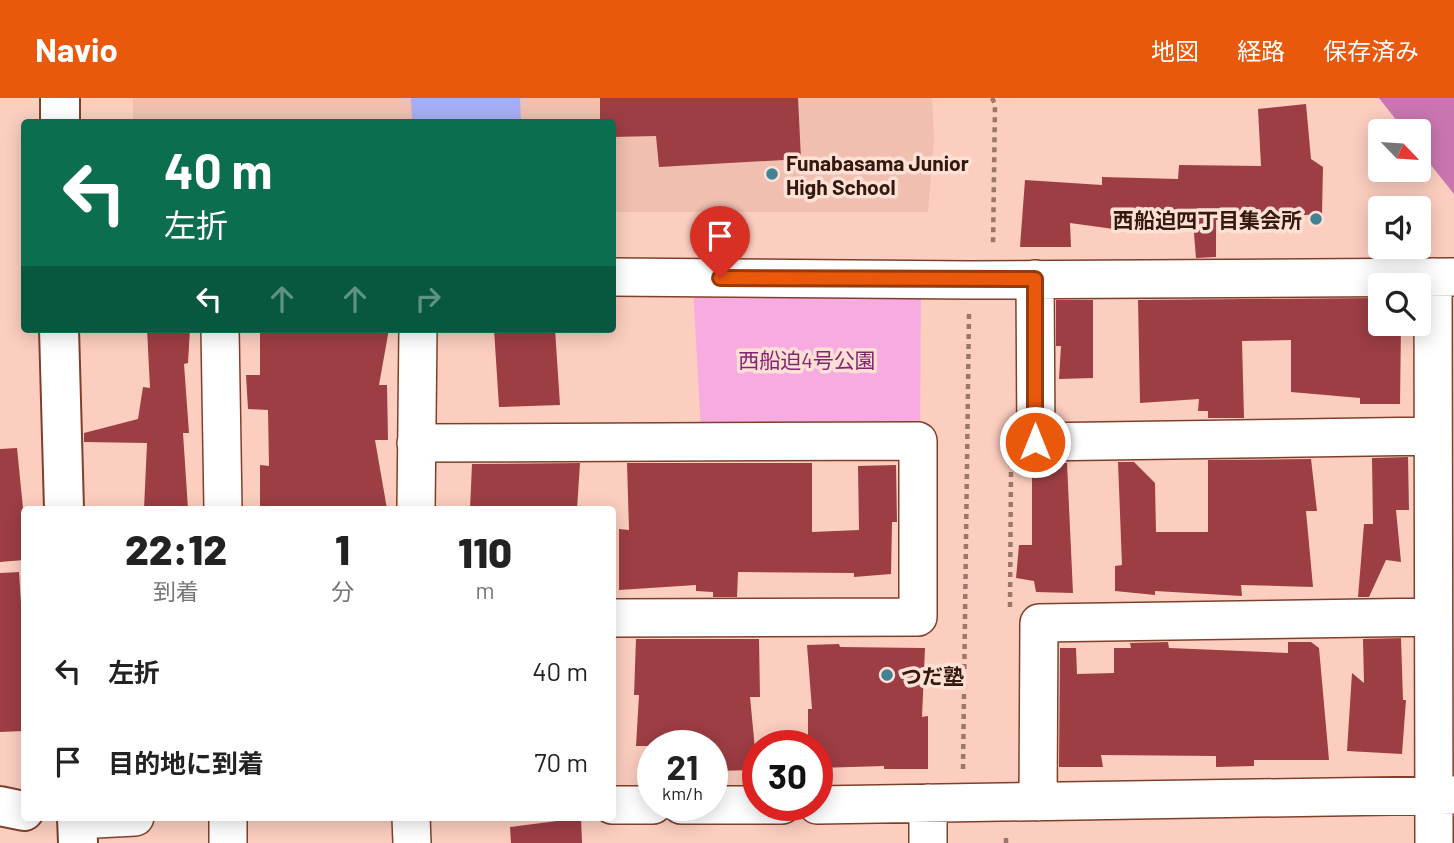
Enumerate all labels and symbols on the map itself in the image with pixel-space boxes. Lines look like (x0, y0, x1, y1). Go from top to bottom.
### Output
north arrow (1368, 119, 1432, 182)
place label: Funabasama Junior High School (786, 150, 969, 199)
marker: Funabasama Junior High School (764, 166, 780, 182)
pin (690, 206, 750, 278)
place label: 西船迫四丁目集会所 (1113, 207, 1302, 232)
marker: 西船迫四丁目集会所 (1308, 211, 1324, 227)
park label: 西船迫4号公園 (738, 347, 876, 372)
position arrow (998, 405, 1072, 479)
place label: つだ塾 (901, 663, 964, 688)
marker: つだ塾 (879, 667, 895, 683)
speed limit sign: 30 (742, 730, 833, 821)

